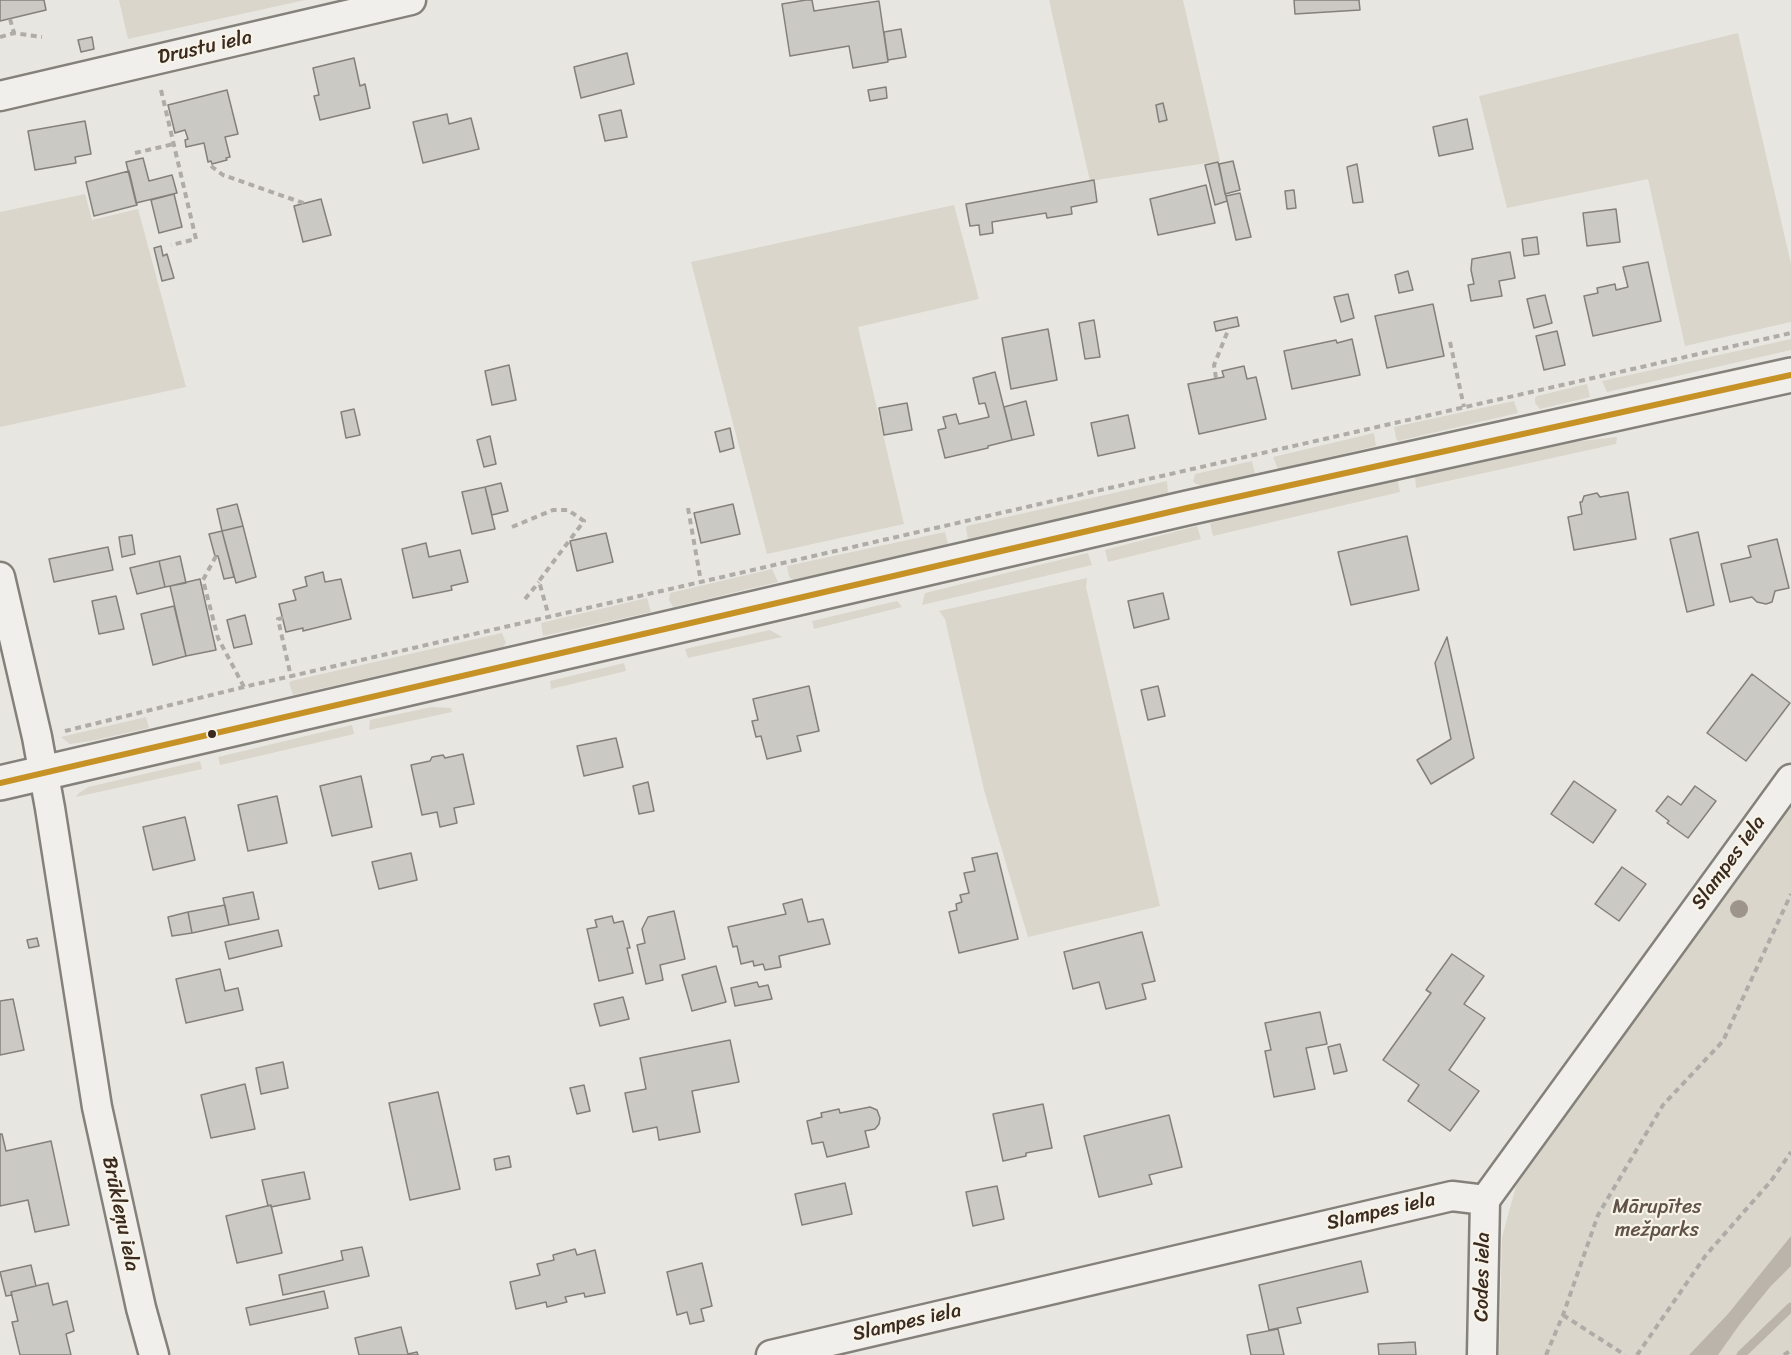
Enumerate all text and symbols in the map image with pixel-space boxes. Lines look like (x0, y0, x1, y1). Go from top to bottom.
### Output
street label: Drustu iela (156, 26, 254, 70)
unlabelled marker (206, 728, 218, 740)
street label: Slampes iela (1687, 811, 1771, 915)
street label: Brūkleņu iela (96, 1155, 144, 1273)
street label: Slampes iela (1324, 1188, 1438, 1236)
park label: Mārupītes mežparks (1613, 1196, 1701, 1243)
street label: Codes iela (1470, 1232, 1496, 1322)
street label: Slampes iela (850, 1299, 964, 1347)

